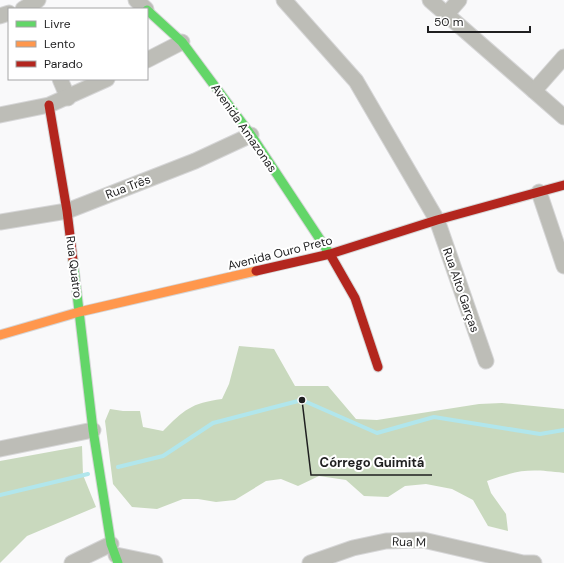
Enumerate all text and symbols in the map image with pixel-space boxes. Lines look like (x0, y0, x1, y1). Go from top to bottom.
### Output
legend (8, 8, 148, 80)
scale bar (428, 8, 530, 34)
text: 50 m (434, 14, 463, 30)
text: Livre (44, 16, 71, 32)
text: Lento (44, 36, 75, 52)
text: Parado (44, 56, 83, 72)
street label: Avenida Amazonas (207, 81, 281, 175)
street label: Rua Três (103, 171, 153, 203)
street label: Avenida Ouro Preto (226, 232, 334, 274)
street label: Rua Quatro (62, 235, 86, 299)
street label: Rua Alto Garças (439, 246, 483, 334)
callout: Córrego Guimitá (311, 450, 432, 475)
text: Córrego Guimitá (320, 454, 424, 471)
street label: Rua M (392, 533, 426, 551)

